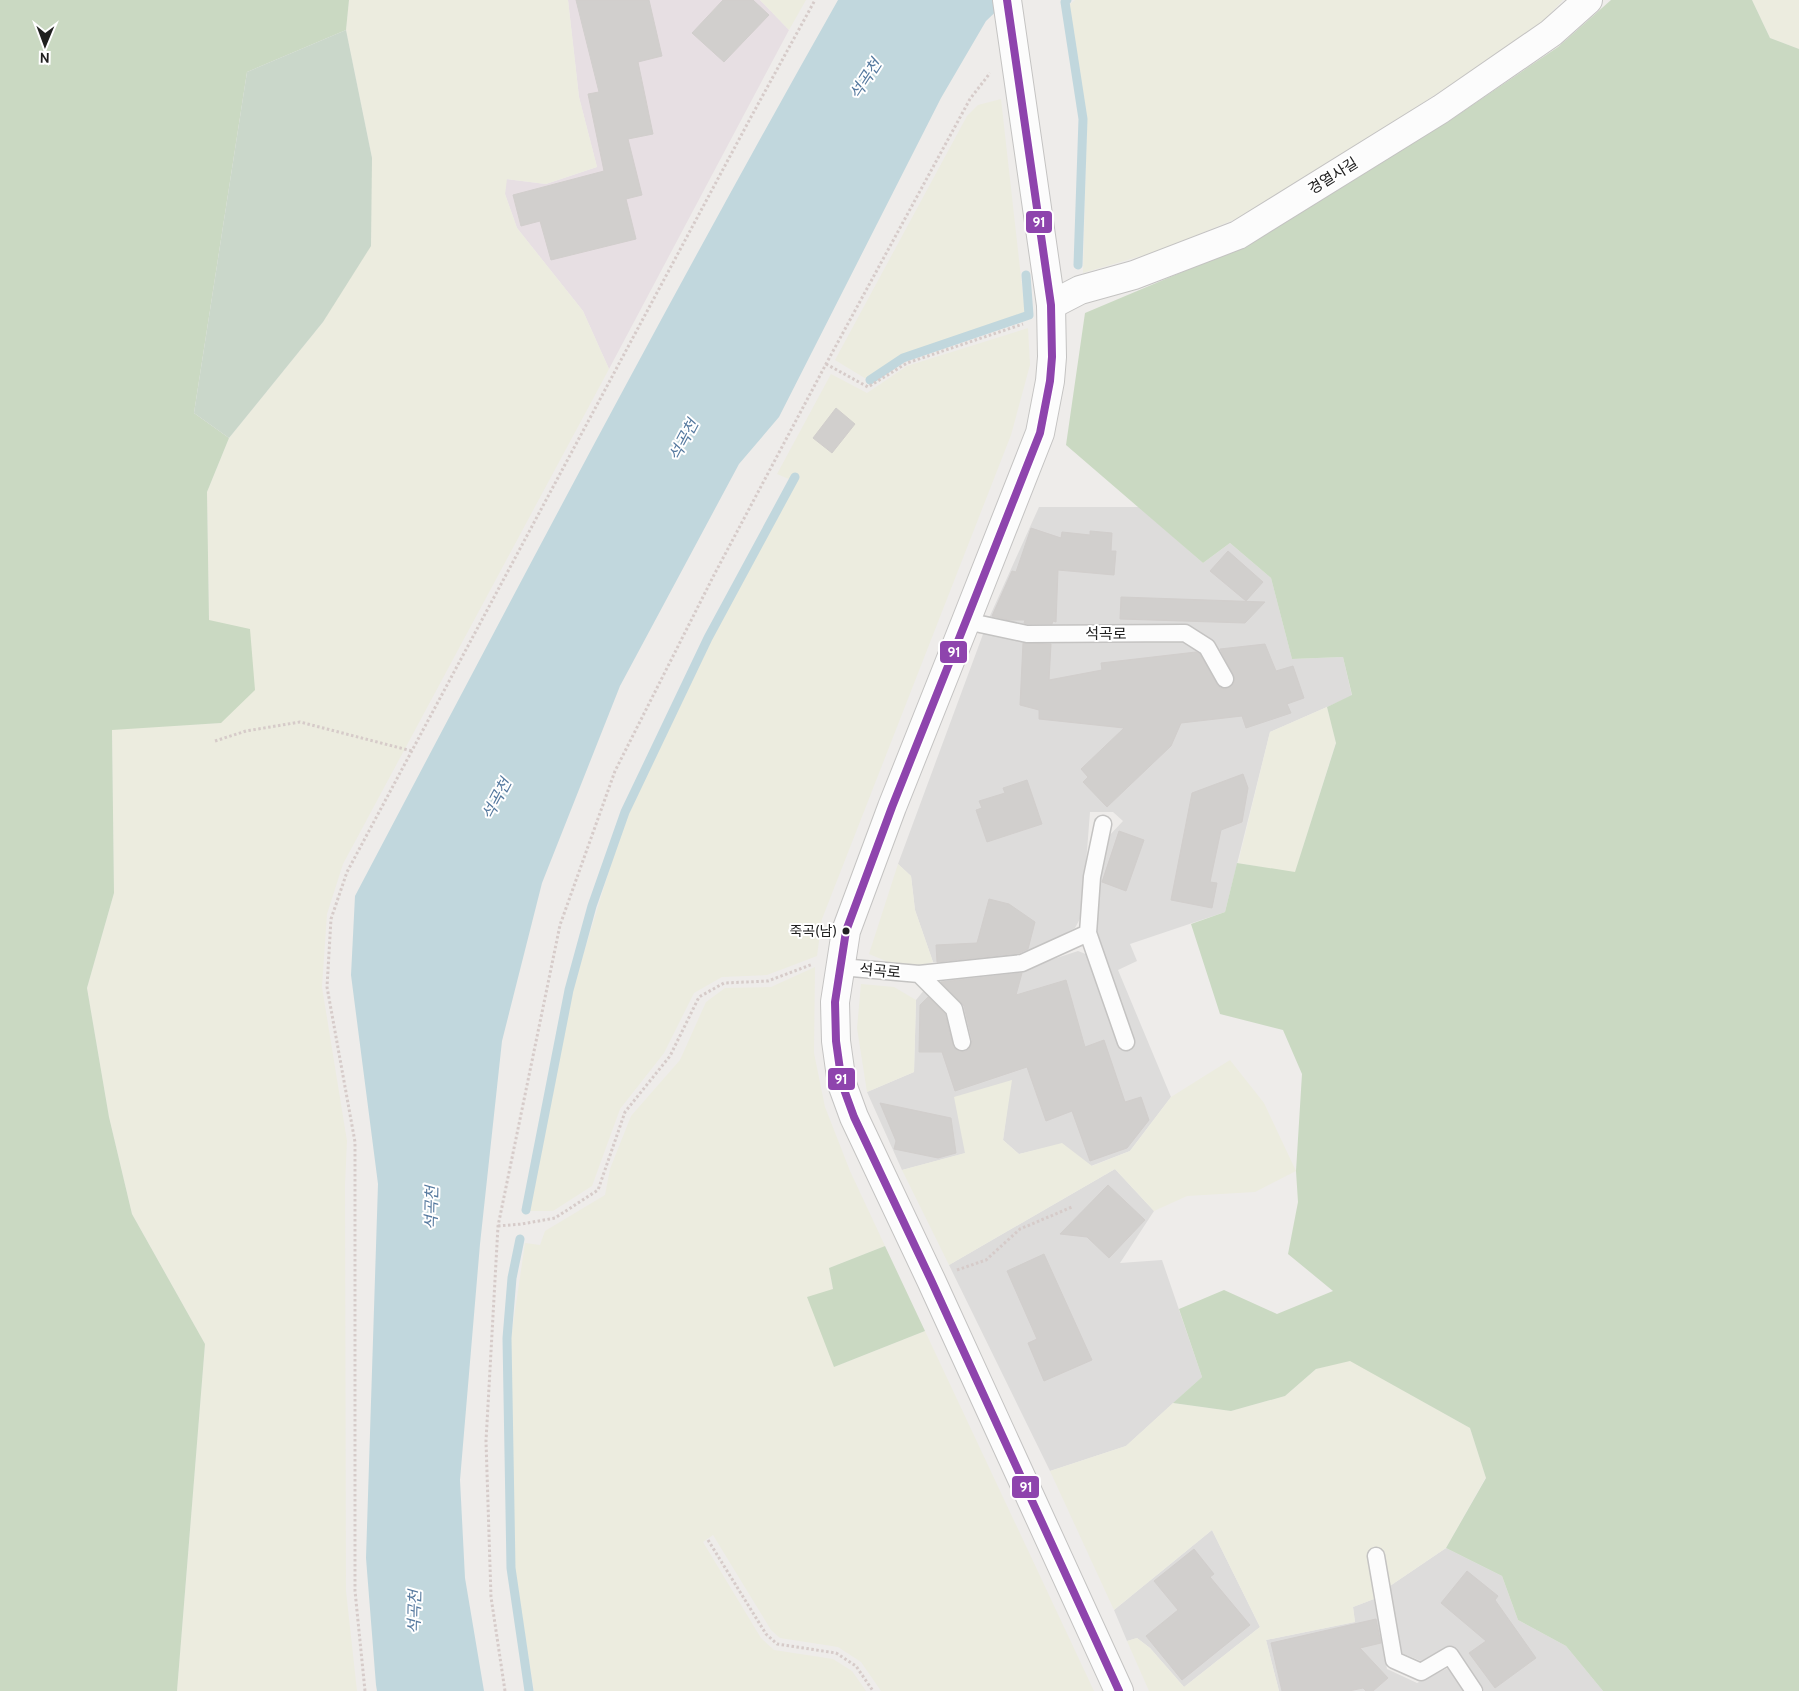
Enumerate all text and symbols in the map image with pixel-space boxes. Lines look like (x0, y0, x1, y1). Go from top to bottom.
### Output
north arrow (20, 20, 70, 70)
text: N (40, 49, 50, 67)
water label: 석곡천 (845, 54, 887, 103)
street label: 경열사길 (1305, 154, 1361, 198)
line badge: 91 (1025, 210, 1053, 234)
text: 91 (1032, 213, 1046, 231)
water label: 석곡천 (665, 414, 703, 464)
street label: 석곡로 (1085, 625, 1127, 643)
line badge: 91 (939, 640, 968, 664)
text: 91 (947, 643, 961, 661)
water label: 석곡천 (478, 773, 516, 823)
place label: 죽곡(남) (790, 922, 837, 940)
marker: 죽곡(남) (841, 926, 851, 936)
street label: 석곡로 (859, 960, 901, 982)
line badge: 91 (827, 1067, 856, 1091)
text: 91 (834, 1070, 848, 1088)
water label: 석곡천 (422, 1183, 441, 1230)
line badge: 91 (1011, 1475, 1040, 1499)
text: 91 (1019, 1478, 1033, 1496)
water label: 석곡천 (405, 1587, 424, 1634)

